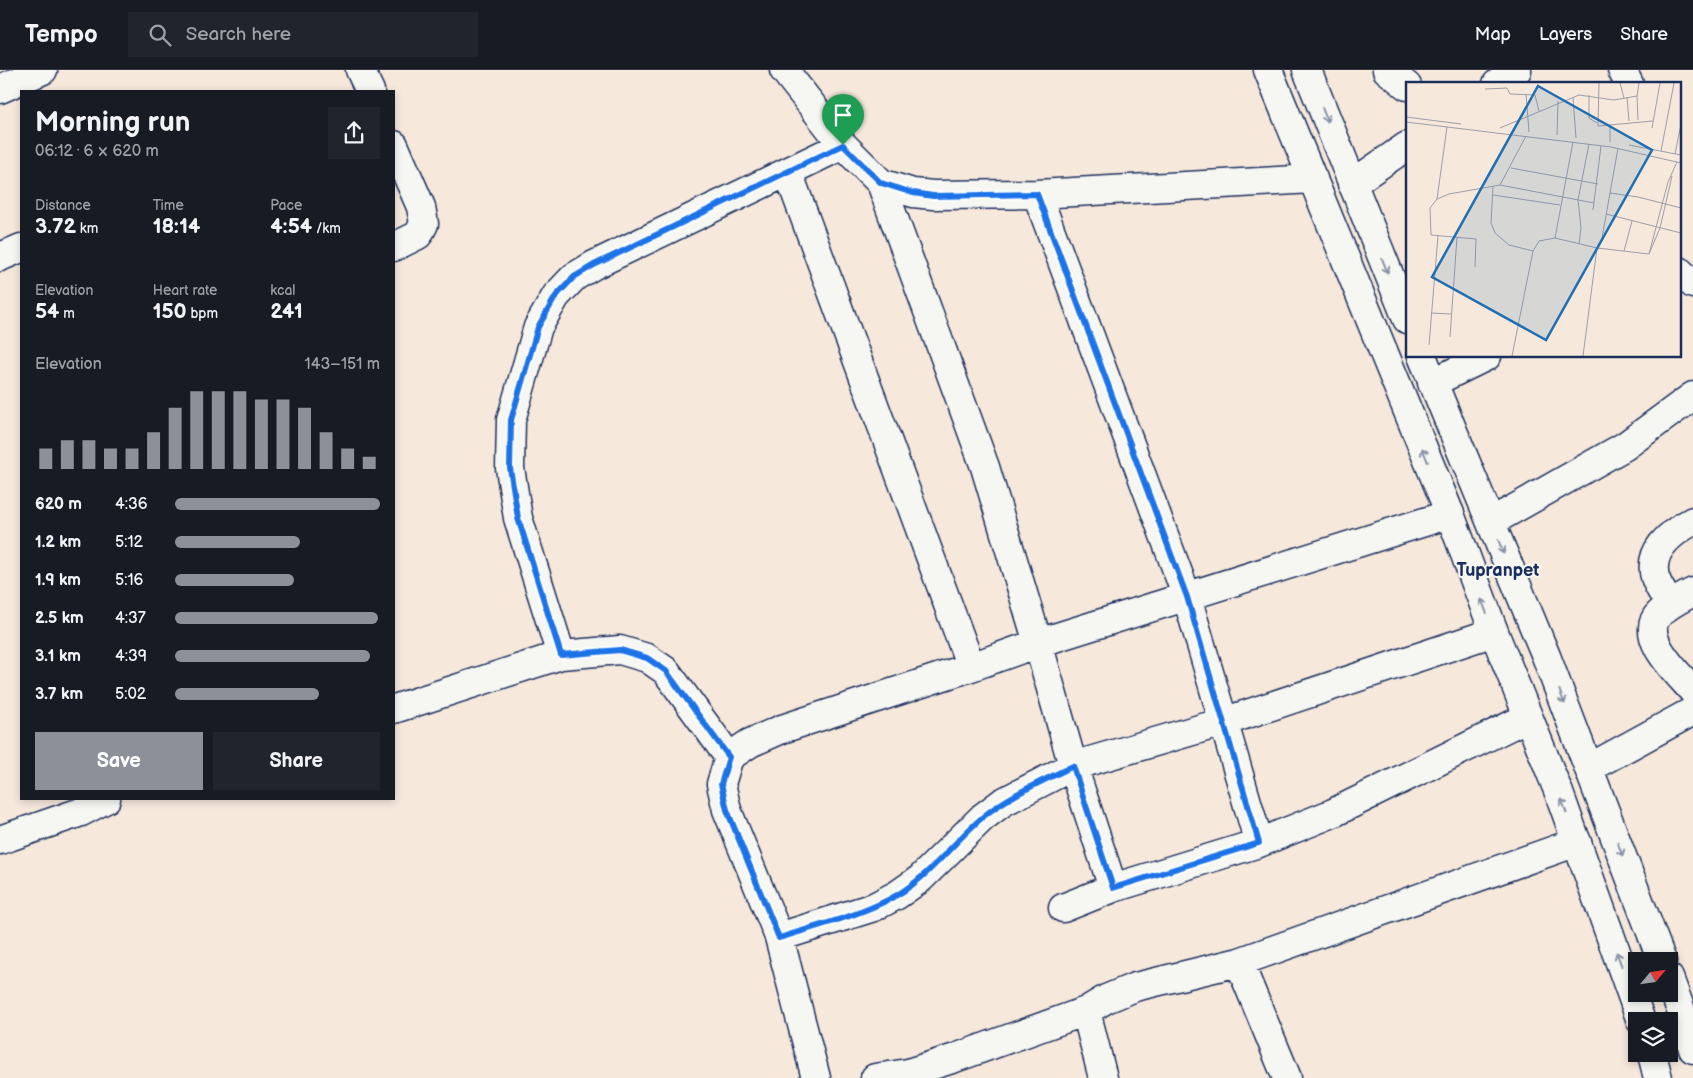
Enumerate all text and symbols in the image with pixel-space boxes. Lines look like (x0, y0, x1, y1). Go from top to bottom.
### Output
search box (128, 12, 478, 57)
text: Tempo (25, 20, 98, 49)
icon: search (146, 21, 174, 49)
text: Search here (186, 23, 291, 46)
text: Map (1475, 24, 1511, 45)
text: Layers (1539, 24, 1592, 45)
text: Share (1620, 24, 1668, 45)
inset map (1406, 82, 1680, 358)
pin (822, 94, 864, 145)
icon: arrive (829, 101, 857, 129)
text: Morning run (35, 106, 190, 139)
button: share (328, 107, 380, 159)
one-way arrow (1320, 107, 1330, 122)
text: 06:12 · 6 × 620 m (35, 142, 159, 161)
text: Distance (35, 197, 91, 214)
text: Time (153, 197, 184, 214)
text: Pace (270, 197, 302, 214)
text: 3.72 (35, 214, 76, 239)
text: 18:14 (153, 214, 200, 239)
text: 4:54 (270, 214, 312, 239)
text: km (76, 220, 98, 237)
text: /km (312, 220, 341, 237)
one-way arrow (1381, 258, 1391, 273)
text: Elevation (35, 282, 93, 299)
text: Heart rate (153, 282, 217, 299)
text: kcal (270, 282, 295, 299)
text: 54 (35, 299, 60, 324)
text: 150 (153, 299, 187, 324)
text: 241 (270, 299, 303, 324)
text: m (60, 305, 75, 322)
text: bpm (187, 305, 218, 322)
text: Elevation (35, 355, 102, 374)
text: 143–151 m (305, 355, 380, 374)
one-way arrow (1420, 448, 1430, 463)
text: 620 m (35, 495, 82, 514)
text: 4:36 (115, 495, 148, 514)
text: 1.2 km (35, 533, 81, 552)
text: 5:12 (115, 533, 143, 552)
one-way arrow (1497, 538, 1506, 554)
district label: Tupranpet (1457, 560, 1539, 581)
text: 1.9 km (35, 571, 81, 590)
text: 5:16 (115, 571, 143, 590)
one-way arrow (1479, 599, 1488, 614)
text: 2.5 km (35, 609, 84, 628)
text: 4:37 (115, 609, 146, 628)
text: 3.1 km (35, 647, 81, 666)
text: 4:39 (115, 647, 147, 666)
text: 3.7 km (35, 685, 83, 704)
text: 5:02 (115, 685, 146, 704)
one-way arrow (1558, 689, 1567, 704)
button: Save (35, 732, 203, 790)
button: Share (213, 732, 380, 790)
one-way arrow (1559, 799, 1568, 814)
one-way arrow (1616, 841, 1625, 856)
one-way arrow (1614, 952, 1623, 967)
north arrow (1628, 952, 1678, 1002)
map controls (1628, 952, 1678, 1062)
button: layers (1628, 1012, 1678, 1062)

